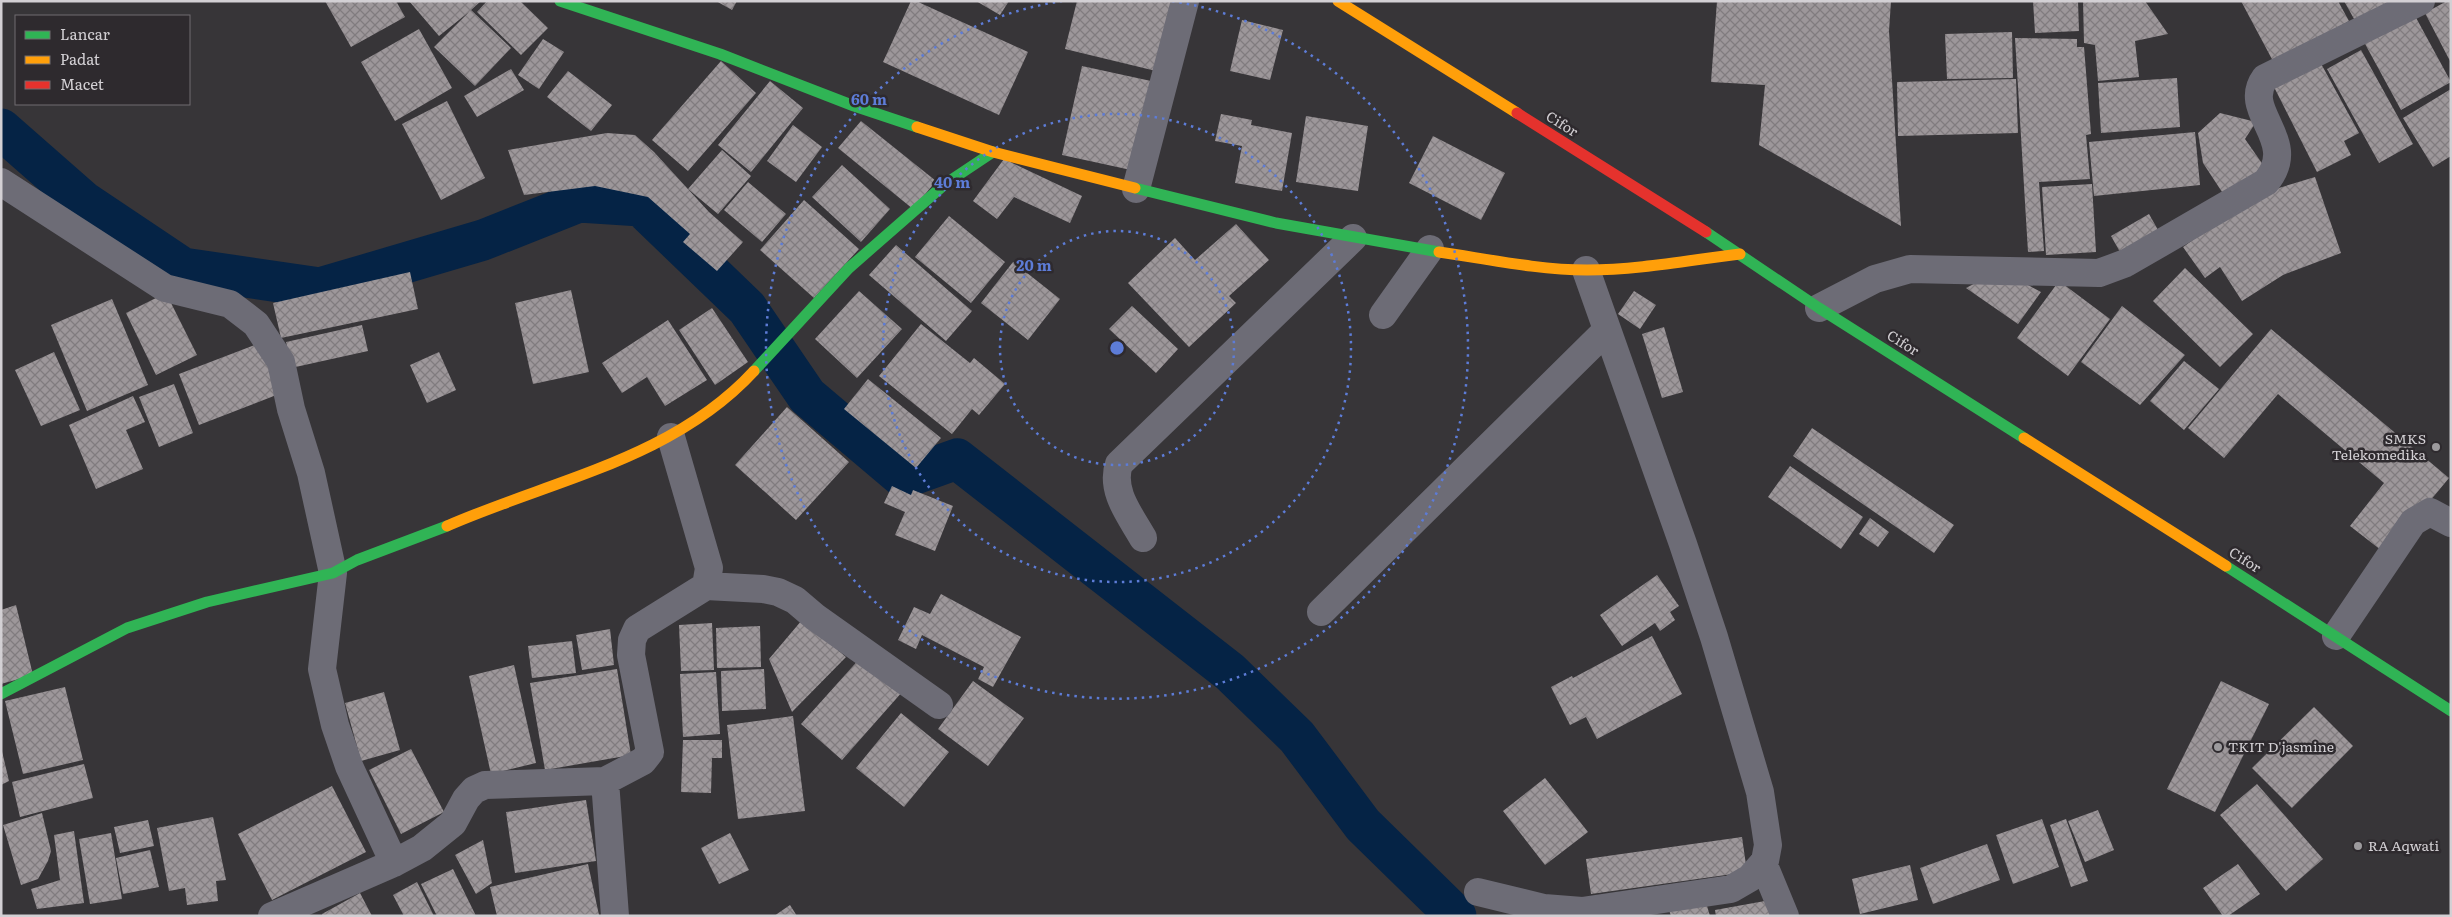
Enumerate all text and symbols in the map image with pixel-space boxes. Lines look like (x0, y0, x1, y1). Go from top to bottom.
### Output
legend (15, 15, 190, 105)
text: Lancar (60, 22, 110, 45)
text: Padat (60, 47, 100, 70)
text: Macet (60, 72, 104, 95)
text: 60 m (851, 87, 887, 110)
street label: Cifor (1543, 106, 1583, 141)
text: 40 m (934, 170, 970, 193)
text: 20 m (1016, 253, 1052, 276)
street label: Cifor (1884, 325, 1924, 360)
centre of rings (1108, 339, 1126, 357)
place label: SMKS Telekomedika (2331, 428, 2426, 464)
marker: SMKS Telekomedika (2430, 441, 2442, 453)
street label: Cifor (2226, 542, 2266, 577)
place label: TKIT D'jasmine (2228, 736, 2334, 756)
marker: TKIT D'jasmine (2212, 741, 2224, 753)
place label: RA Aqwati (2368, 835, 2439, 855)
marker: RA Aqwati (2352, 840, 2364, 852)

